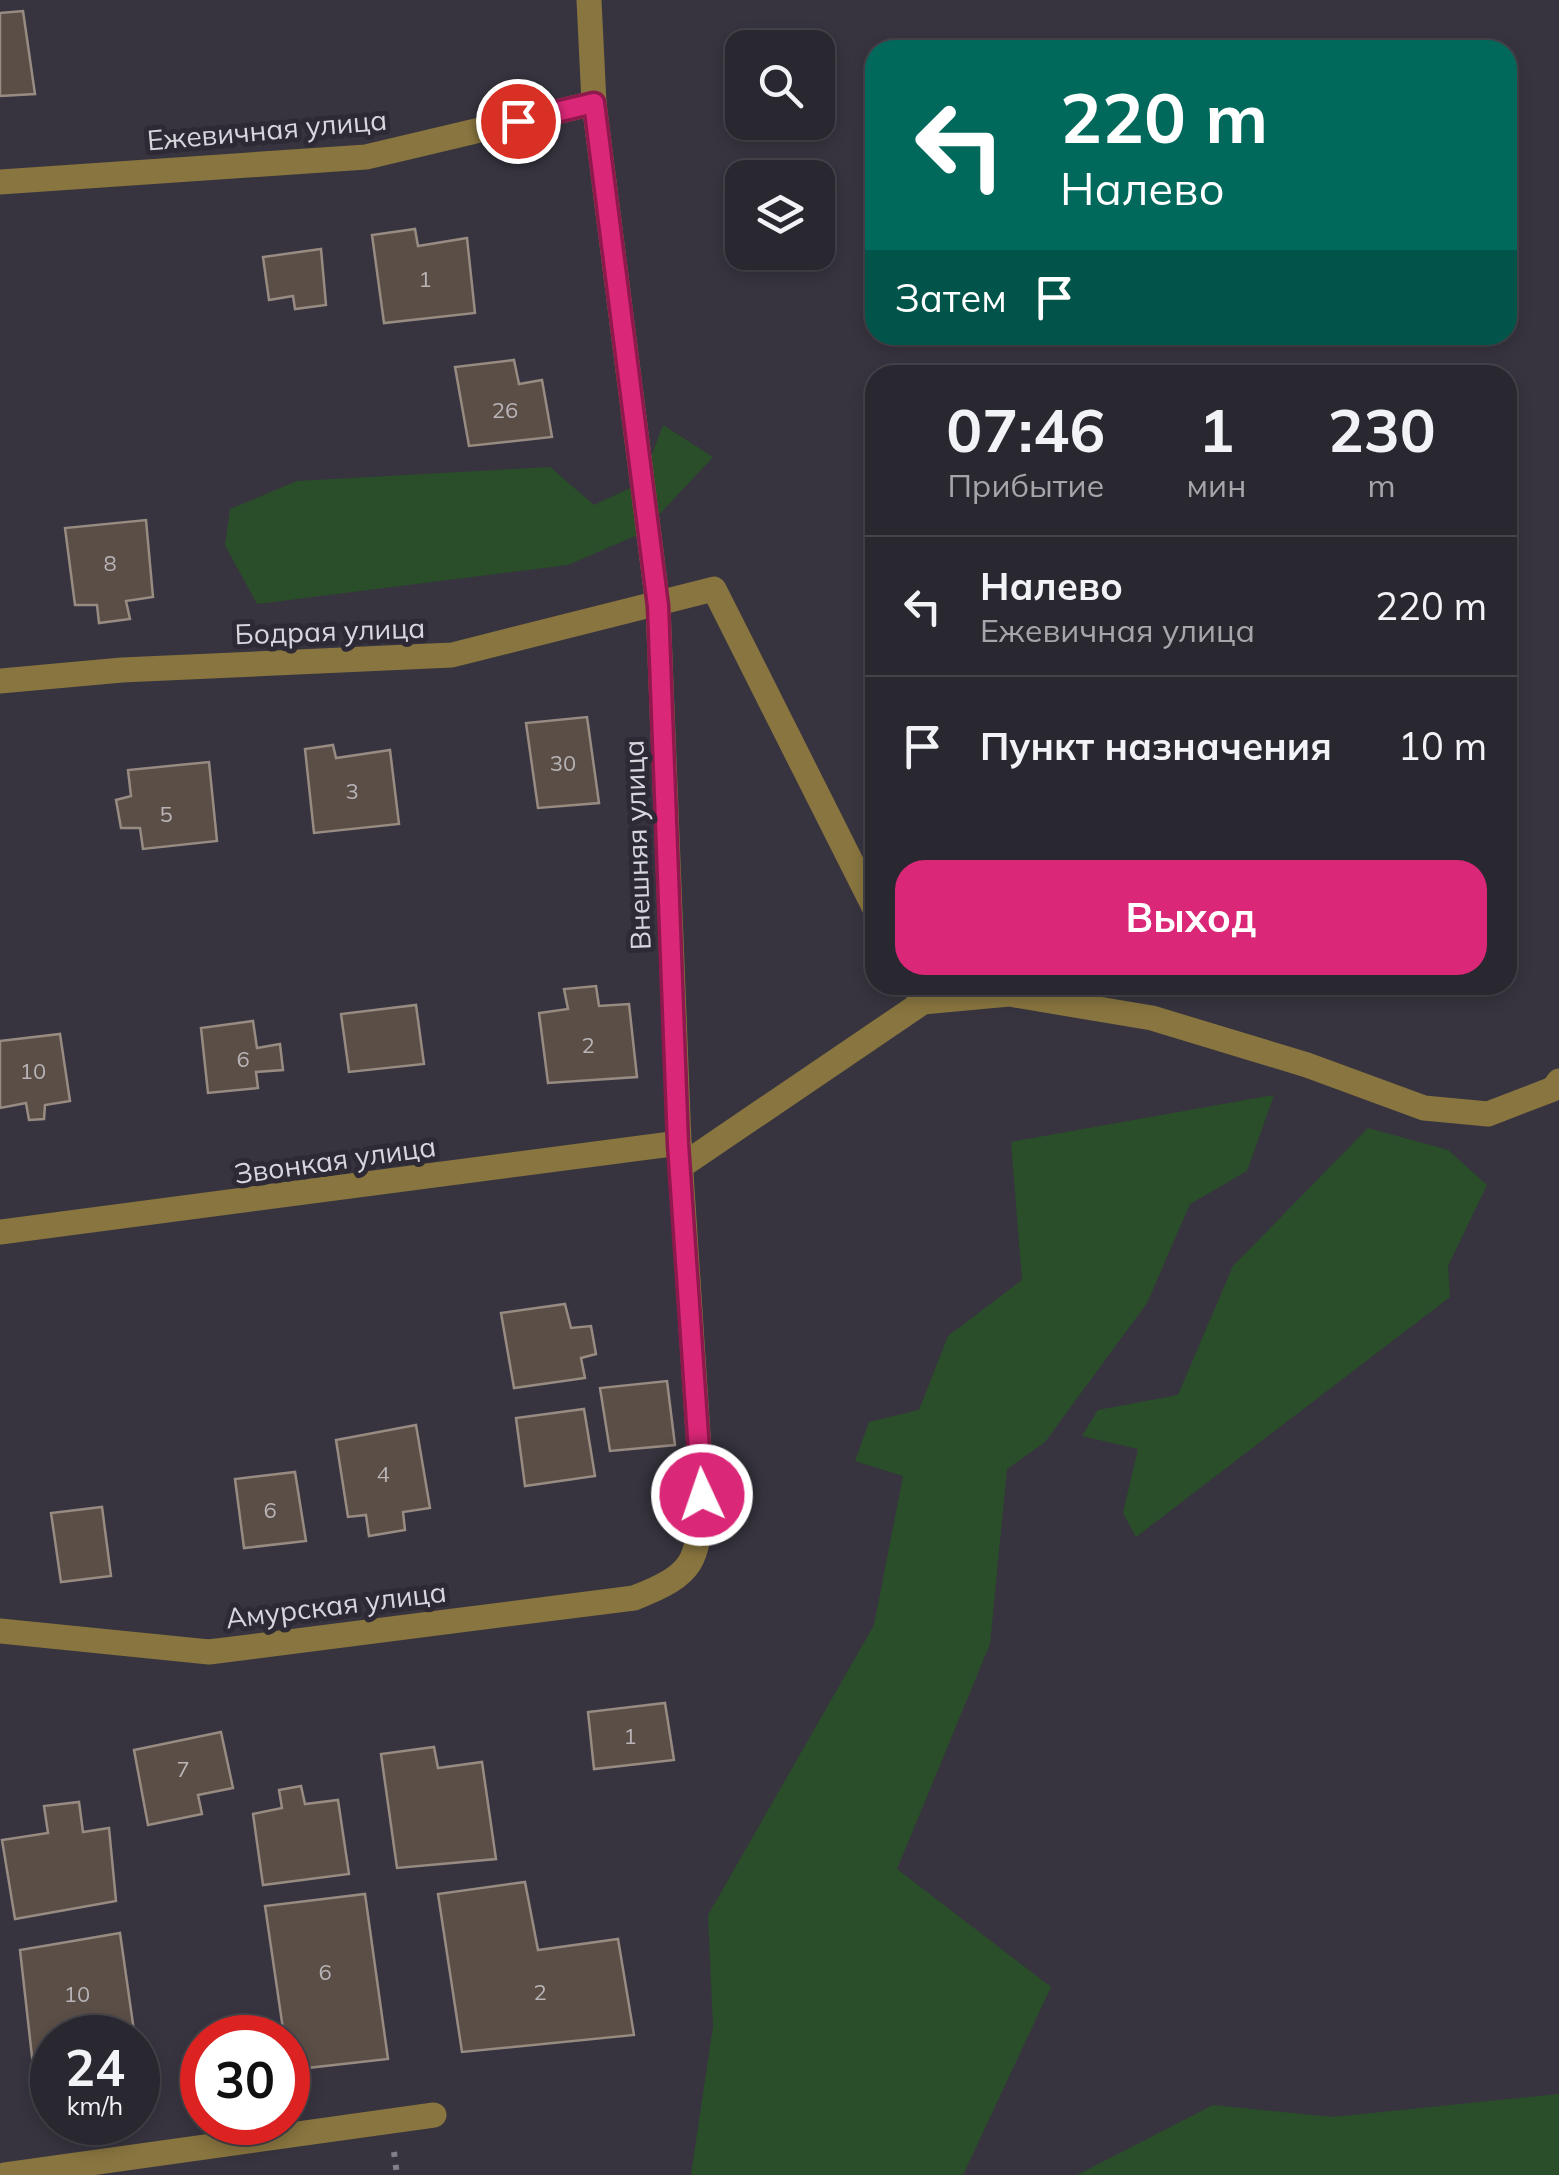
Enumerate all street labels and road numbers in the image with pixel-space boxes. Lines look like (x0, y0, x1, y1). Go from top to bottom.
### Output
street label: Ежевичная улица (146, 102, 388, 157)
street label: Бодрая улица (234, 610, 426, 651)
street label: Внешняя улица (615, 739, 658, 951)
street label: Звонкая улица (232, 1128, 438, 1191)
street label: Амурская улица (224, 1574, 448, 1635)

